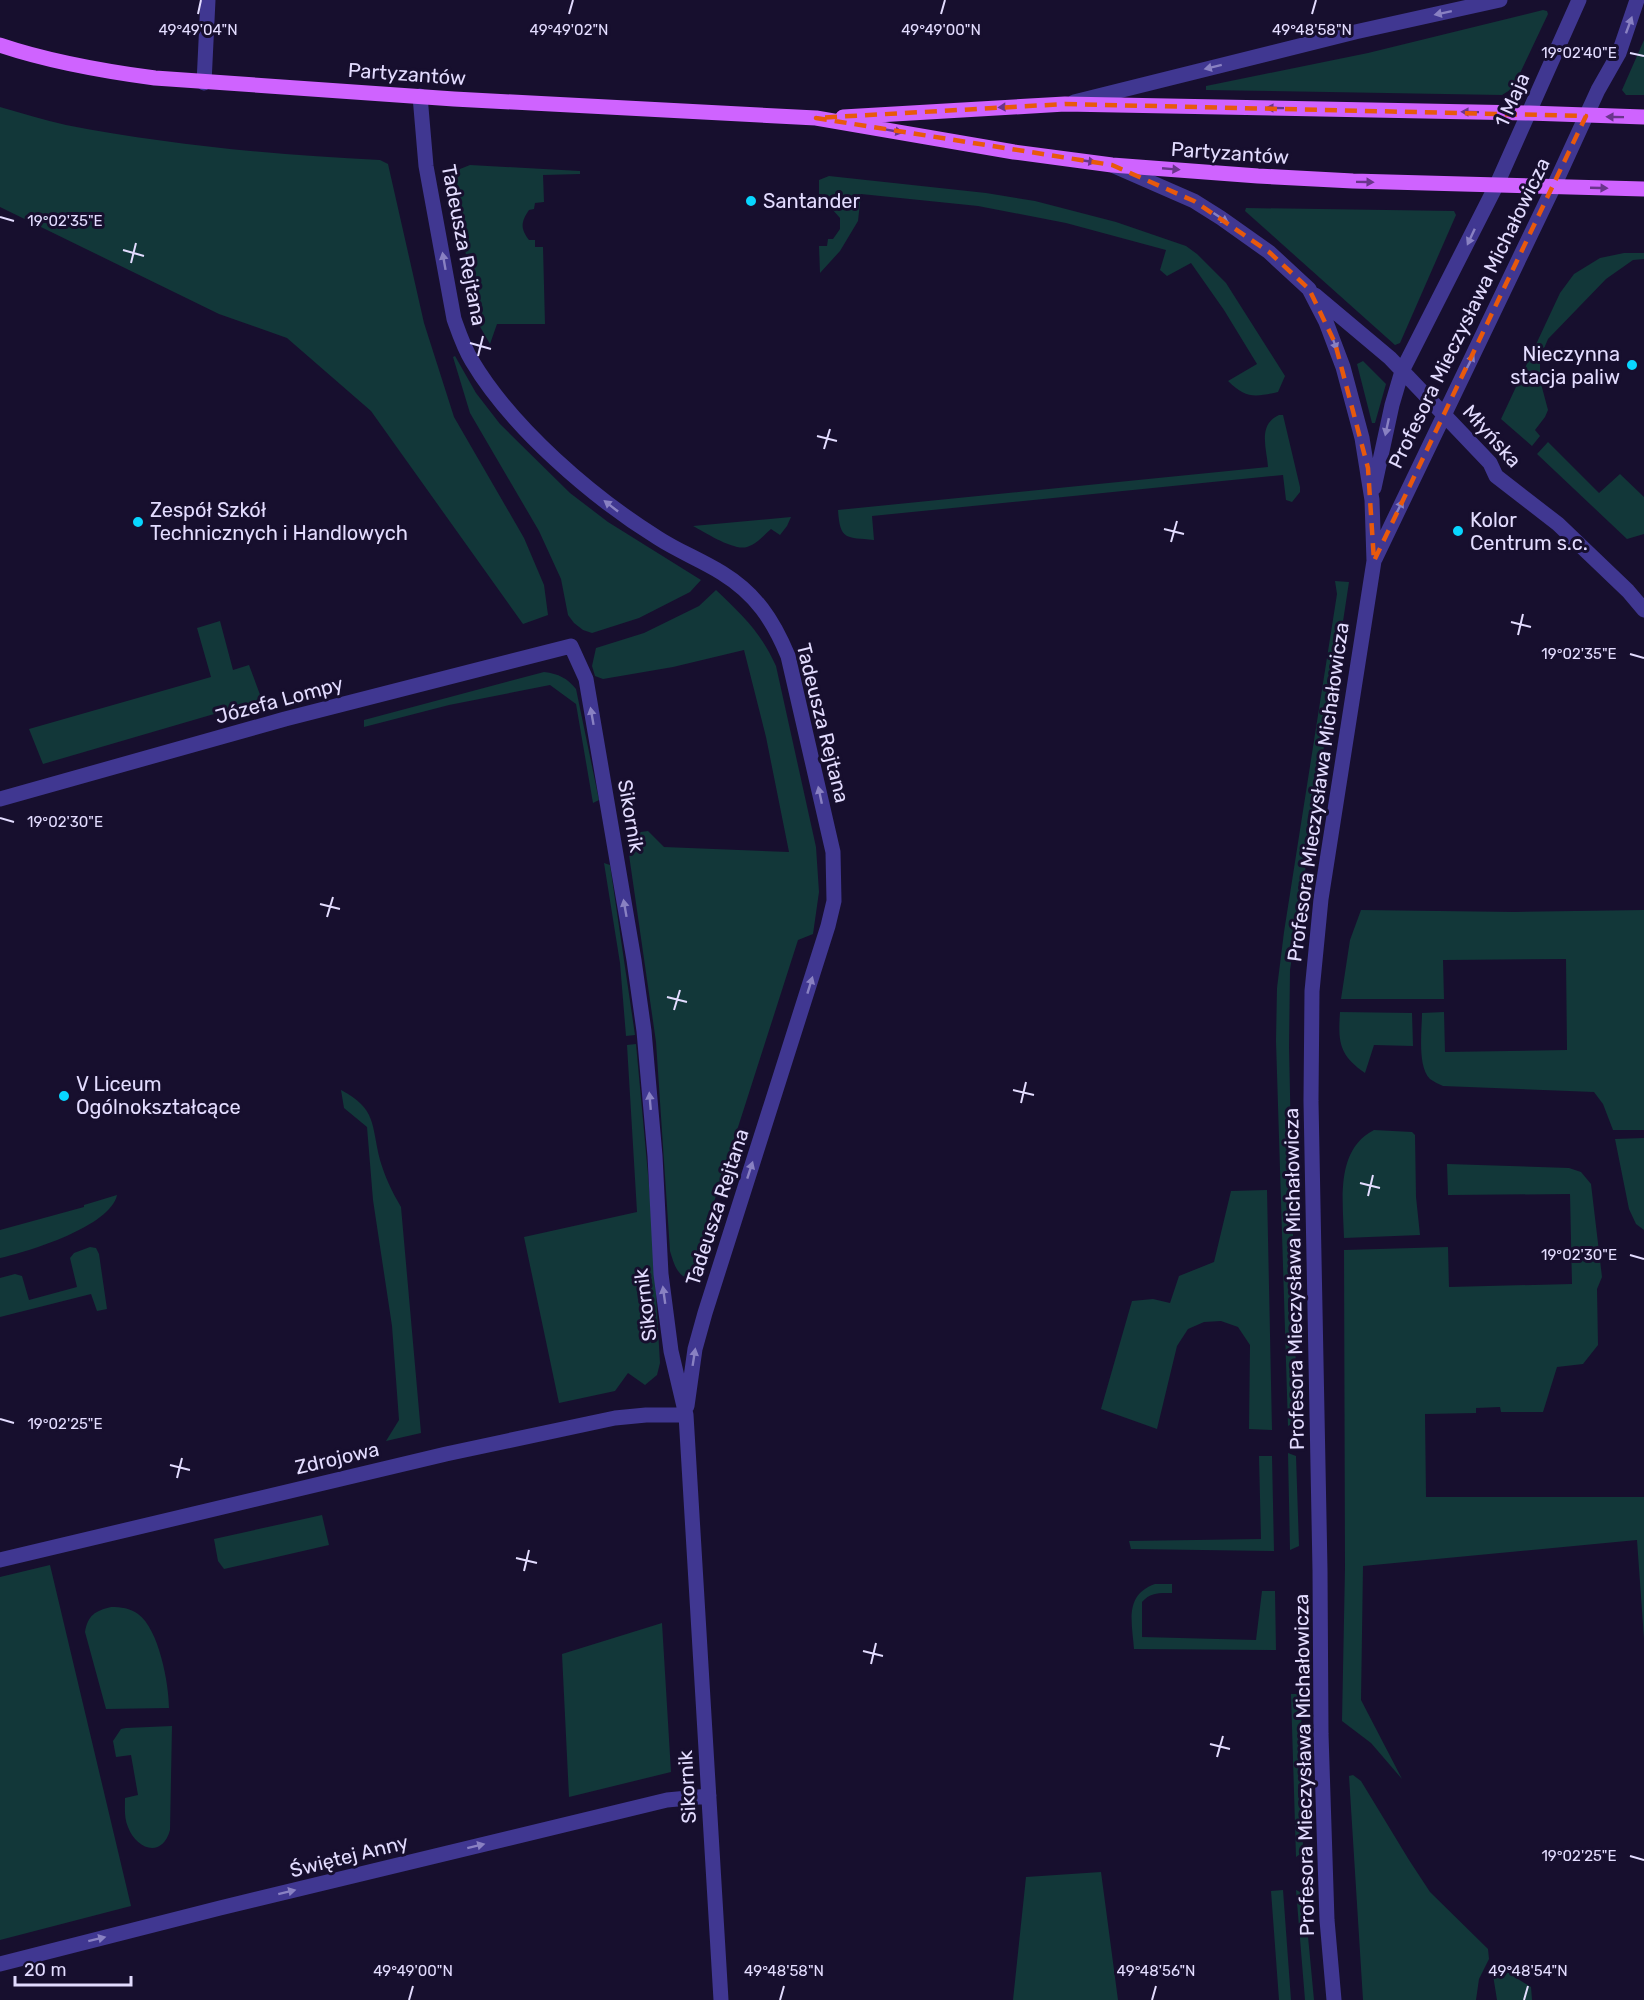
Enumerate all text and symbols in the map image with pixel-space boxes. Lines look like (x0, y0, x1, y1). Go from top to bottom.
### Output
one-way arrow (1434, 8, 1452, 18)
one-way arrow (1624, 16, 1634, 34)
text: 49°49'04"N (158, 21, 238, 39)
text: 49°49'02"N (530, 21, 609, 39)
text: 49°49'00"N (901, 21, 981, 39)
text: 49°48'58"N (1272, 21, 1352, 39)
text: 19°02'40"E (1541, 44, 1617, 62)
street label: Partyzantów (347, 58, 467, 90)
one-way arrow (1203, 63, 1222, 73)
street label: 1 Maja (1490, 69, 1534, 131)
one-way arrow (997, 103, 1016, 112)
one-way arrow (1266, 104, 1285, 113)
one-way arrow (1461, 107, 1480, 117)
one-way arrow (1605, 112, 1624, 121)
one-way arrow (885, 127, 904, 136)
street label: Partyzantów (1170, 137, 1290, 169)
street label: Profesora Mieczysława Michałowicza (1383, 154, 1555, 472)
one-way arrow (1077, 157, 1096, 166)
street label: Tadeusza Rejtana (437, 162, 491, 328)
one-way arrow (1161, 165, 1180, 174)
one-way arrow (1356, 177, 1375, 186)
one-way arrow (1590, 183, 1609, 192)
place label: Santander (763, 189, 861, 213)
marker: Santander (744, 194, 758, 208)
text: 19°02'35"E (27, 212, 103, 230)
one-way arrow (1213, 213, 1229, 224)
one-way arrow (1467, 228, 1476, 245)
one-way arrow (439, 252, 448, 271)
one-way arrow (1330, 333, 1339, 351)
place label: Nieczynna stacja paliw (1510, 342, 1620, 389)
one-way arrow (1465, 353, 1474, 370)
marker: Nieczynna stacja paliw (1625, 358, 1639, 372)
street label: Młyńska (1458, 400, 1526, 472)
one-way arrow (1382, 418, 1391, 437)
place label: Zespół Szkół Technicznych i Handlowych (150, 498, 408, 545)
one-way arrow (603, 500, 619, 513)
one-way arrow (1395, 500, 1404, 517)
place label: Kolor Centrum s.c. (1470, 508, 1588, 555)
marker: Zespół Szkół Technicznych i Handlowych (131, 515, 145, 529)
marker: Kolor Centrum s.c. (1451, 524, 1465, 538)
street label: Profesora Mieczysława Michałowicza (1282, 621, 1354, 963)
street label: Tadeusza Rejtana (792, 641, 854, 805)
text: 19°02'35"E (1541, 645, 1617, 663)
street label: Józefa Lompy (212, 671, 346, 729)
one-way arrow (587, 706, 596, 725)
street label: Sikornik (613, 778, 649, 855)
one-way arrow (815, 785, 824, 804)
text: 19°02'30"E (27, 813, 103, 831)
one-way arrow (620, 898, 629, 917)
one-way arrow (806, 976, 815, 994)
place label: V Liceum Ogólnokształcące (76, 1072, 241, 1119)
marker: V Liceum Ogólnokształcące (57, 1089, 71, 1103)
one-way arrow (645, 1091, 655, 1110)
street label: Profesora Mieczysława Michałowicza (1279, 1108, 1309, 1450)
street label: Tadeusza Rejtana (680, 1126, 754, 1288)
one-way arrow (746, 1161, 756, 1179)
text: 19°02'30"E (1541, 1246, 1617, 1264)
street label: Sikornik (629, 1266, 661, 1343)
one-way arrow (659, 1286, 669, 1305)
one-way arrow (690, 1347, 699, 1366)
text: 19°02'25"E (27, 1415, 103, 1433)
street label: Zdrojowa (293, 1437, 381, 1479)
street label: Profesora Mieczysława Michałowicza (1289, 1594, 1319, 1936)
street label: Sikornik (673, 1749, 701, 1824)
street label: Świętej Anny (287, 1830, 411, 1882)
one-way arrow (467, 1841, 485, 1851)
text: 19°02'25"E (1541, 1847, 1617, 1865)
one-way arrow (277, 1887, 296, 1897)
one-way arrow (88, 1934, 107, 1944)
scale bar (15, 1949, 130, 1987)
text: 20 m (24, 1959, 66, 1981)
text: 49°49'00"N (373, 1962, 453, 1980)
text: 49°48'58"N (744, 1962, 824, 1980)
text: 49°48'56"N (1117, 1962, 1195, 1980)
text: 49°48'54"N (1488, 1962, 1568, 1980)

